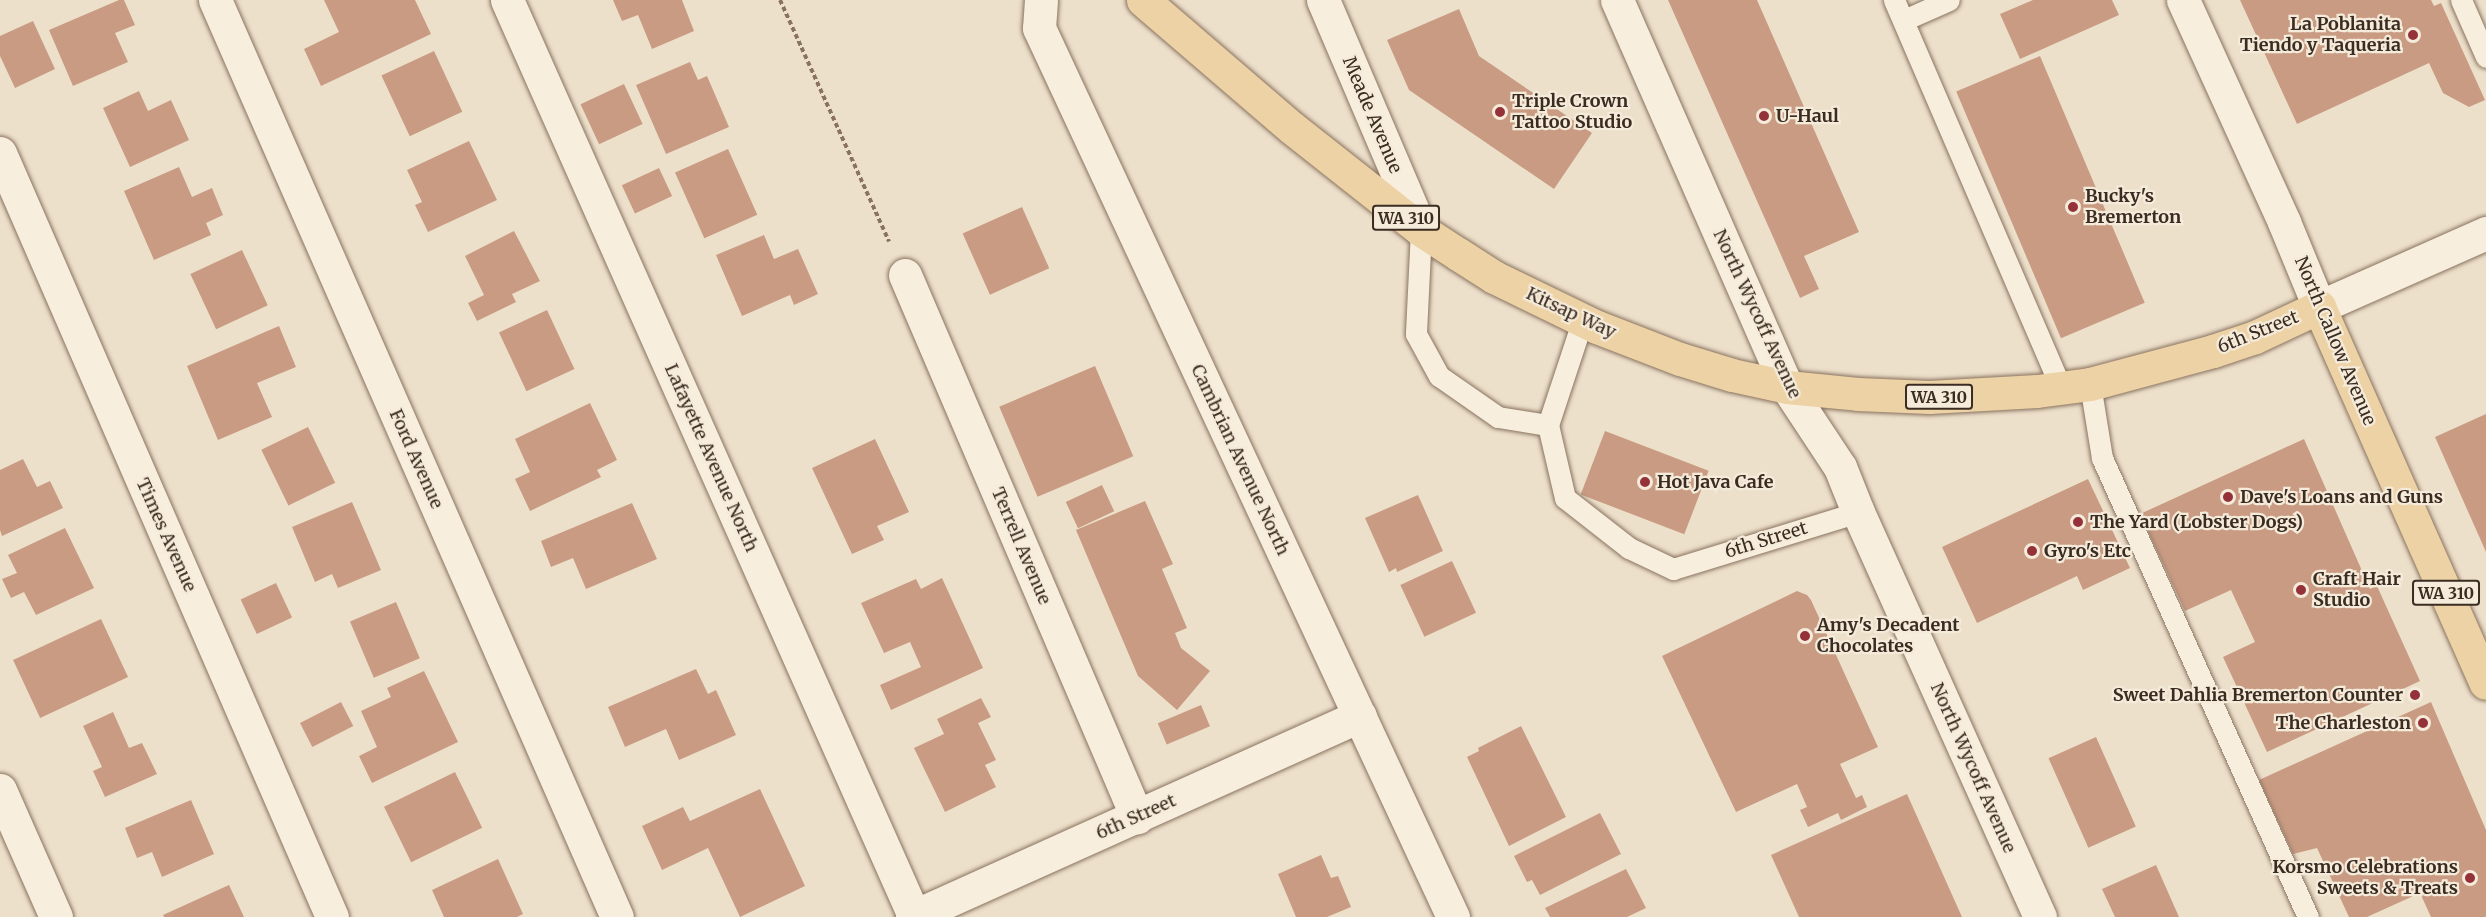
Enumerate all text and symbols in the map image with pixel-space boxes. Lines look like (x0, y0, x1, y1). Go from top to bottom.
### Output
place label: La Poblanita Tiendo y Taqueria (2240, 14, 2401, 57)
marker: La Poblanita Tiendo y Taqueria (2406, 28, 2420, 42)
street label: Meade Avenue (1338, 53, 1406, 177)
place label: Triple Crown Tattoo Studio (1512, 91, 1632, 134)
marker: Triple Crown Tattoo Studio (1493, 105, 1507, 119)
place label: U-Haul (1776, 105, 1839, 127)
marker: U-Haul (1757, 109, 1771, 123)
place label: Bucky's Bremerton (2085, 186, 2181, 228)
marker: Bucky's Bremerton (2066, 200, 2080, 214)
road number: WA 310 (1372, 205, 1440, 231)
street label: North Wycoff Avenue (1708, 226, 1806, 402)
street label: North Callow Avenue (2290, 253, 2380, 429)
street label: Kitsap Way (1523, 283, 1619, 343)
street label: 6th Street (2214, 306, 2302, 358)
street label: Lafayette Avenue North (660, 361, 762, 555)
street label: Cambrian Avenue North (1186, 361, 1294, 559)
road number: WA 310 (1904, 384, 1974, 410)
street label: Ford Avenue (384, 406, 448, 512)
place label: Hot Java Cafe (1657, 471, 1773, 493)
street label: Times Avenue (131, 475, 201, 595)
marker: Hot Java Cafe (1638, 475, 1652, 489)
street label: Terrell Avenue (987, 484, 1055, 608)
place label: Dave's Loans and Guns (2240, 486, 2443, 508)
marker: Dave's Loans and Guns (2221, 490, 2235, 504)
place label: The Yard (Lobster Dogs) (2090, 511, 2303, 533)
marker: The Yard (Lobster Dogs) (2071, 515, 2085, 529)
street label: 6th Street (1722, 517, 1810, 563)
place label: Gyro's Etc (2044, 540, 2131, 562)
marker: Gyro's Etc (2025, 544, 2039, 558)
place label: Craft Hair Studio (2313, 569, 2401, 612)
road number: WA 310 (2412, 580, 2480, 606)
marker: Craft Hair Studio (2294, 583, 2308, 597)
place label: Amy's Decadent Chocolates (1817, 615, 1959, 658)
marker: Amy's Decadent Chocolates (1798, 629, 1812, 643)
street label: North Wycoff Avenue (1926, 680, 2020, 856)
place label: Sweet Dahlia Bremerton Counter (2113, 684, 2403, 706)
marker: Sweet Dahlia Bremerton Counter (2408, 688, 2422, 702)
place label: The Charleston (2275, 712, 2411, 734)
marker: The Charleston (2416, 716, 2430, 730)
street label: 6th Street (1093, 790, 1179, 844)
place label: Korsmo Celebrations Sweets & Treats (2272, 857, 2458, 900)
marker: Korsmo Celebrations Sweets & Treats (2463, 871, 2477, 885)

